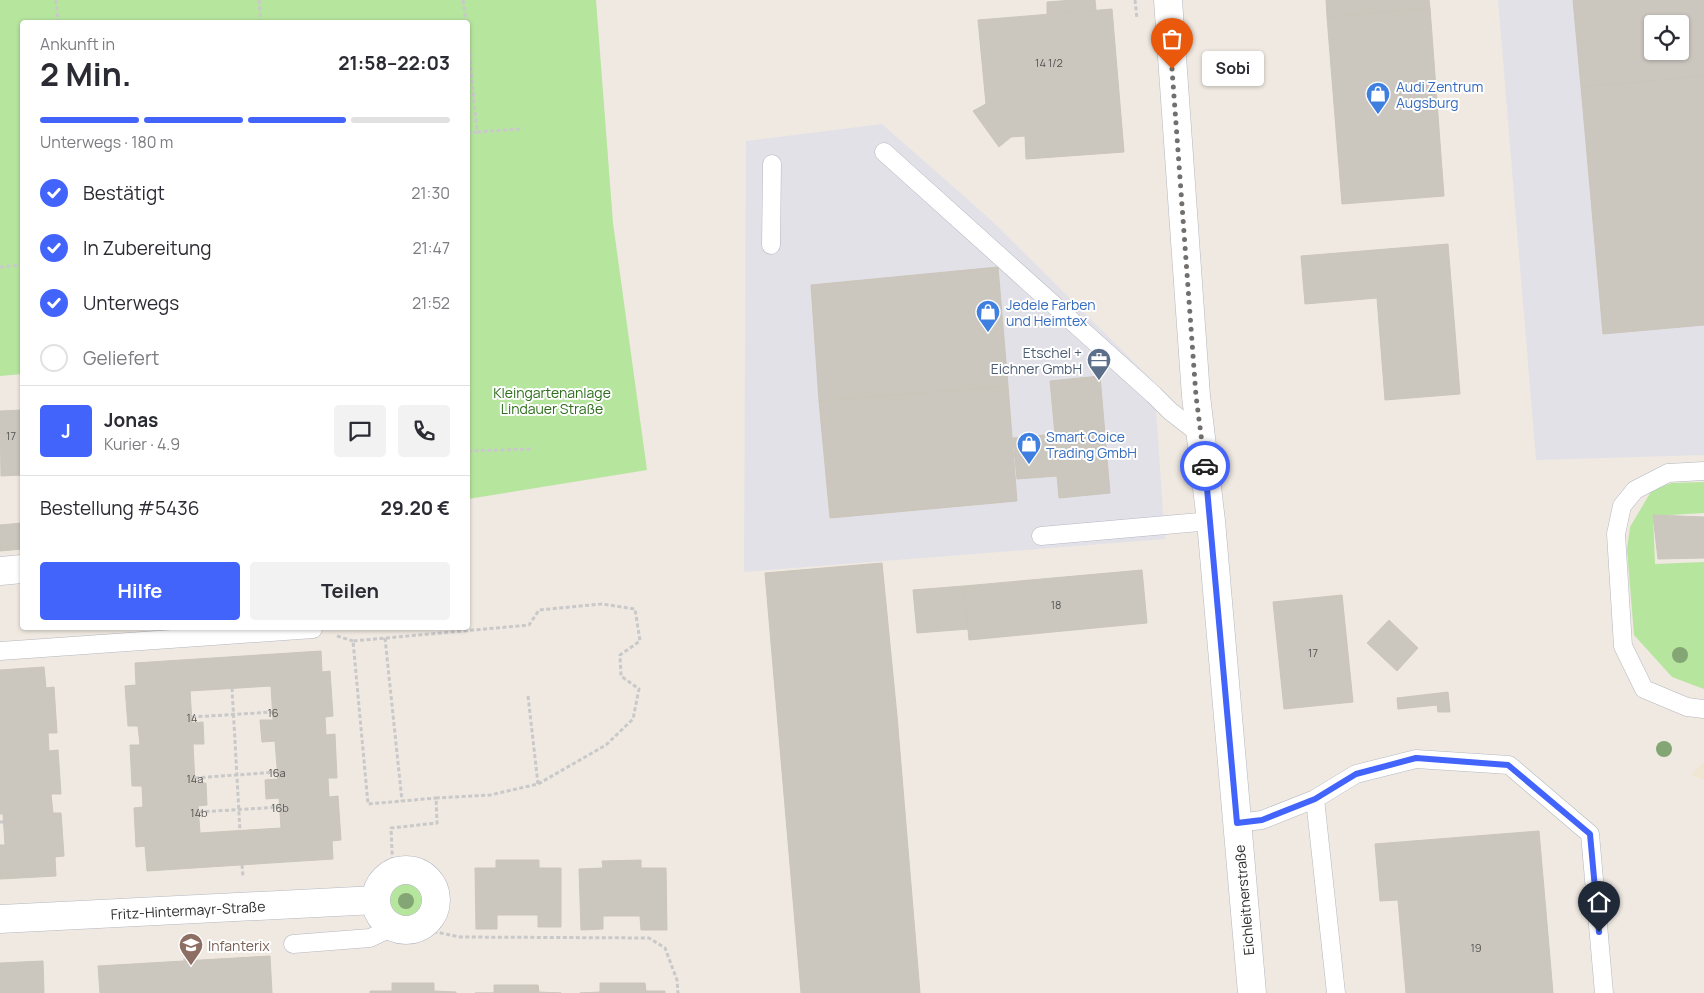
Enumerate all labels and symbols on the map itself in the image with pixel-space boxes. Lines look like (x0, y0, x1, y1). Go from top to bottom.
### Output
pin (1151, 18, 1193, 69)
callout: Sobi (1202, 52, 1264, 86)
house number: 14 1/2 (1035, 55, 1063, 70)
place label: Audi Zentrum Augsburg (1396, 77, 1483, 112)
shop icon: Audi Zentrum Augsburg (1365, 81, 1391, 115)
place label: Jedele Farben und Heimtex (1006, 295, 1096, 330)
shop icon: Jedele Farben und Heimtex (975, 299, 1001, 333)
place label: Etschel + Eichner GmbH (991, 343, 1082, 378)
office icon: Etschel + Eichner GmbH (1086, 347, 1112, 381)
park label: Kleingartenanlage Lindauer Straße (493, 383, 611, 418)
place label: Smart Coice Trading GmbH (1046, 427, 1137, 462)
house number: 17 (6, 428, 16, 443)
shop icon: Smart Coice Trading GmbH (1016, 431, 1042, 465)
courier (1180, 441, 1230, 491)
house number: 18 (1051, 597, 1061, 612)
house number: 17 (1308, 645, 1318, 660)
house number: 16 (267, 705, 279, 720)
house number: 14 (187, 710, 197, 725)
house number: 16a (268, 765, 286, 780)
house number: 14a (187, 771, 203, 786)
house number: 16b (271, 800, 289, 815)
house number: 14b (190, 805, 208, 820)
street label: Eichleitnerstraße (1230, 844, 1258, 956)
pin (1578, 881, 1620, 932)
street label: Fritz-Hintermayr-Straße (110, 896, 266, 924)
school or university icon: Infanterix (178, 932, 204, 966)
place label: Infanterix (208, 936, 270, 955)
house number: 19 (1470, 940, 1482, 955)

